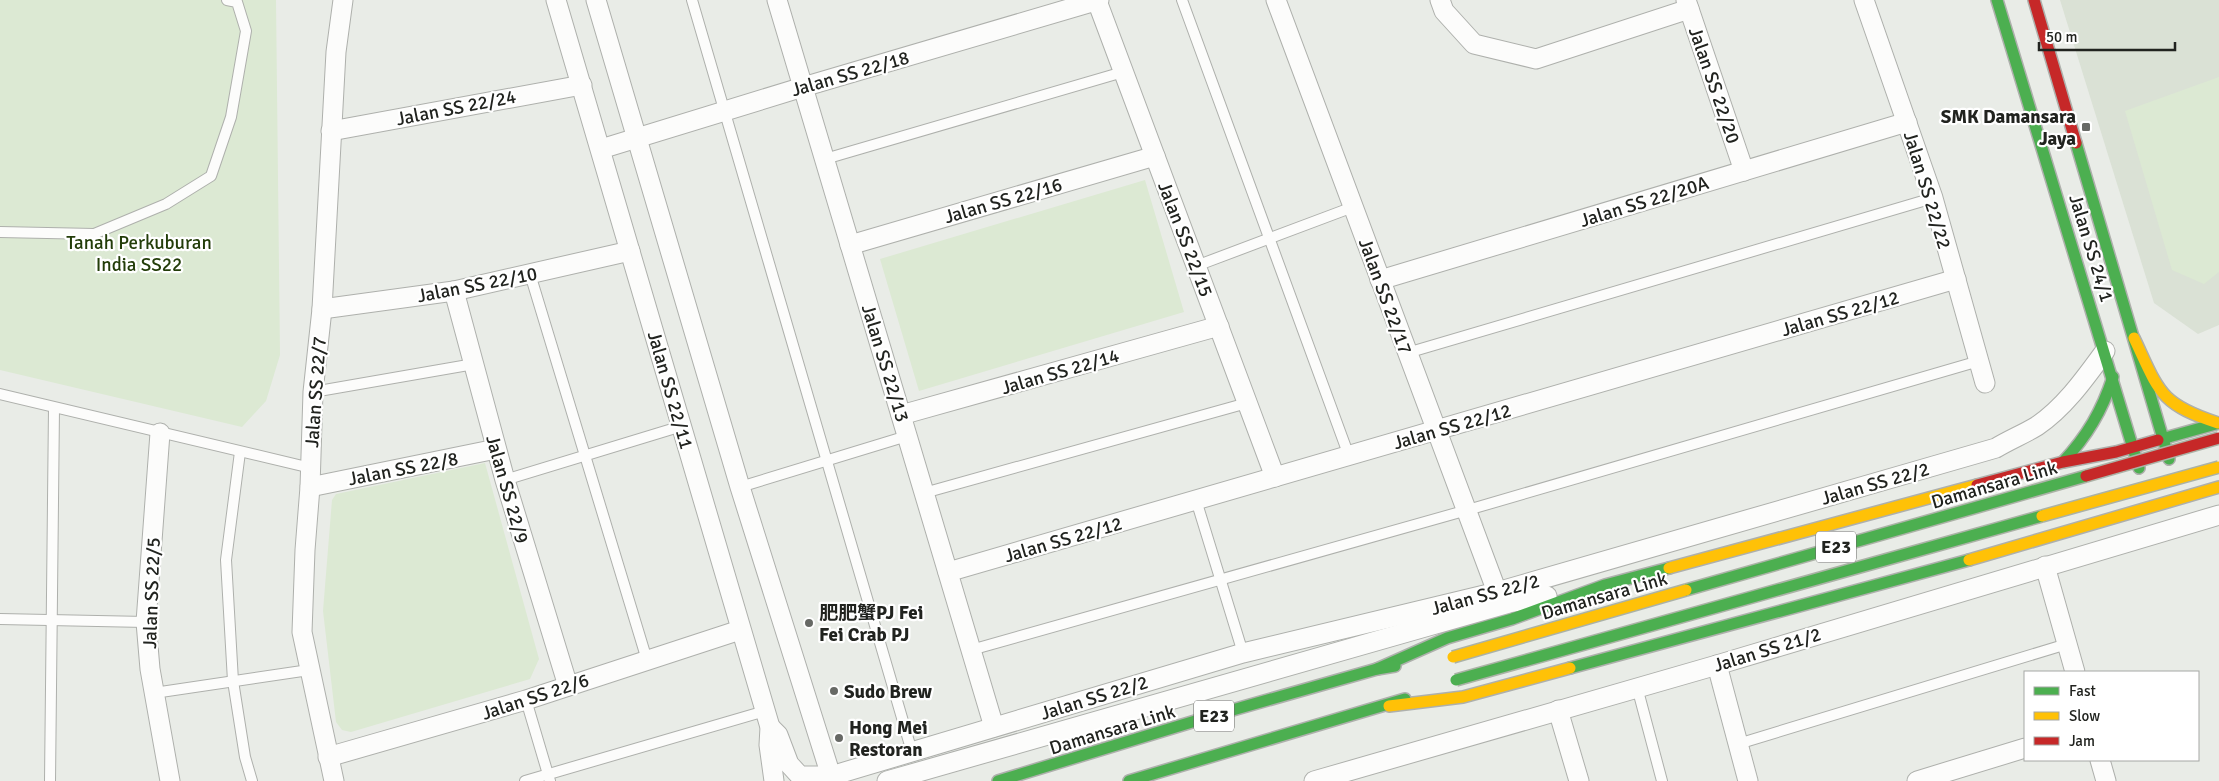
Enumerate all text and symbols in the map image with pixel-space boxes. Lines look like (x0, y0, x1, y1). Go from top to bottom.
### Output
scale bar (2039, 20, 2175, 52)
street label: Jalan SS 22/20 (1683, 24, 1745, 147)
text: 50 m (2046, 28, 2077, 46)
street label: Jalan SS 22/18 (788, 46, 912, 102)
street label: Jalan SS 22/24 (394, 85, 518, 131)
place label: SMK Damansara Jaya (1941, 105, 2076, 151)
marker: SMK Damansara Jaya (2080, 121, 2092, 133)
street label: Jalan SS 22/22 (1898, 129, 1956, 252)
street label: Jalan SS 22/20A (1577, 171, 1712, 233)
street label: Jalan SS 22/16 (941, 173, 1065, 229)
street label: Jalan SS 22/15 (1152, 178, 1218, 301)
street label: Jalan SS 24/1 (2063, 191, 2119, 305)
park label: Tanah Perkuburan India SS22 (66, 231, 212, 277)
street label: Jalan SS 22/17 (1353, 235, 1417, 358)
street label: Jalan SS 22/10 (415, 262, 539, 308)
street label: Jalan SS 22/12 (1778, 286, 1902, 342)
street label: Jalan SS 22/13 (856, 302, 914, 425)
street label: Jalan SS 22/11 (642, 328, 698, 452)
street label: Jalan SS 22/7 (300, 336, 332, 449)
street label: Jalan SS 22/14 (998, 344, 1122, 400)
street label: Jalan SS 22/12 (1390, 399, 1514, 455)
street label: Jalan SS 22/9 (480, 432, 534, 546)
street label: Jalan SS 22/8 (346, 447, 460, 491)
street label: Damansara Link (1928, 455, 2061, 514)
street label: Jalan SS 22/2 (1818, 457, 1932, 511)
street label: Jalan SS 22/12 (1001, 512, 1125, 568)
road number: E23 (1816, 532, 1856, 562)
street label: Jalan SS 22/5 (138, 537, 166, 649)
street label: Damansara Link (1538, 566, 1671, 625)
street label: Jalan SS 22/2 (1428, 569, 1542, 621)
place label: 肥肥蟹PJ Fei Fei Crab PJ (819, 601, 923, 647)
marker: 肥肥蟹PJ Fei Fei Crab PJ (803, 617, 815, 629)
street label: Jalan SS 21/2 (1710, 622, 1824, 678)
street label: Jalan SS 22/6 (479, 668, 592, 726)
street label: Jalan SS 22/2 (1037, 670, 1151, 726)
legend (2024, 671, 2199, 761)
place label: Sudo Brew (844, 680, 932, 704)
text: Fast (2069, 682, 2096, 700)
marker: Sudo Brew (828, 685, 840, 697)
street label: Damansara Link (1047, 699, 1178, 760)
road number: E23 (1194, 700, 1234, 731)
text: Slow (2069, 707, 2100, 725)
place label: Hong Mei Restoran (849, 716, 928, 762)
marker: Hong Mei Restoran (833, 732, 845, 744)
text: Jam (2069, 732, 2095, 750)

